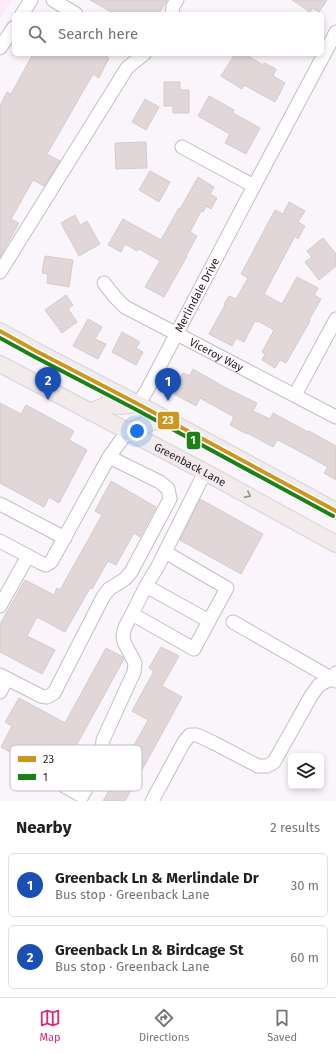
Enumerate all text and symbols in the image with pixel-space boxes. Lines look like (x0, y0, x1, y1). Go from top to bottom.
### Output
search box (12, 12, 324, 56)
icon: search (26, 23, 48, 45)
text: Search here (58, 25, 138, 43)
street label: Merlindale Drive (173, 256, 222, 334)
street label: Viceroy Way (187, 336, 246, 375)
pin: 2 (35, 367, 61, 400)
pin: 1 (155, 368, 181, 401)
line badge: 23 (157, 411, 180, 430)
text: 23 (162, 414, 174, 427)
your location (127, 421, 147, 441)
line badge: 1 (186, 431, 201, 450)
text: 1 (190, 434, 196, 447)
street label: Greenback Lane (152, 440, 228, 489)
one-way arrow (244, 491, 251, 498)
legend (10, 745, 142, 791)
text: 23 (43, 753, 54, 766)
map controls (288, 753, 324, 789)
button: layers (288, 753, 324, 789)
text: 1 (43, 771, 48, 784)
text: Nearby (16, 817, 71, 838)
text: 2 results (270, 820, 320, 835)
text: Greenback Ln & Merlindale Dr (55, 869, 259, 887)
text: 1 (27, 878, 33, 893)
text: 30 m (291, 878, 319, 893)
text: Bus stop · Greenback Lane (55, 887, 210, 902)
text: Greenback Ln & Birdcage St (55, 941, 244, 959)
text: 2 (27, 950, 33, 965)
text: 60 m (290, 950, 319, 965)
text: Bus stop · Greenback Lane (55, 959, 210, 974)
tab: Map (39, 1007, 61, 1044)
tab: Directions (139, 1007, 189, 1044)
tab: Saved (267, 1007, 297, 1044)

